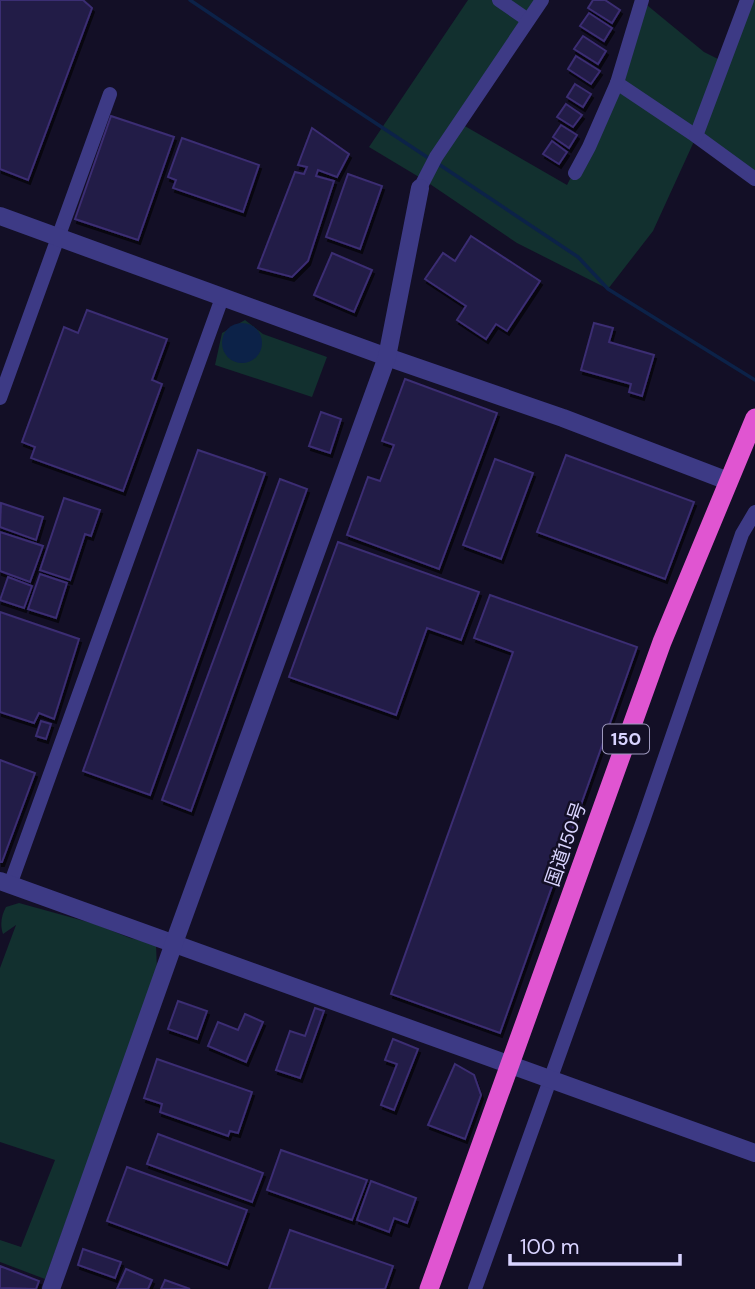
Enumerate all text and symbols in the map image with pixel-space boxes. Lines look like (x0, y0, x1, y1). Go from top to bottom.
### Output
road number: 150 (603, 724, 649, 754)
street label: 国道150号 (539, 799, 592, 890)
scale bar (510, 1222, 680, 1266)
text: 100 m (520, 1233, 580, 1261)

